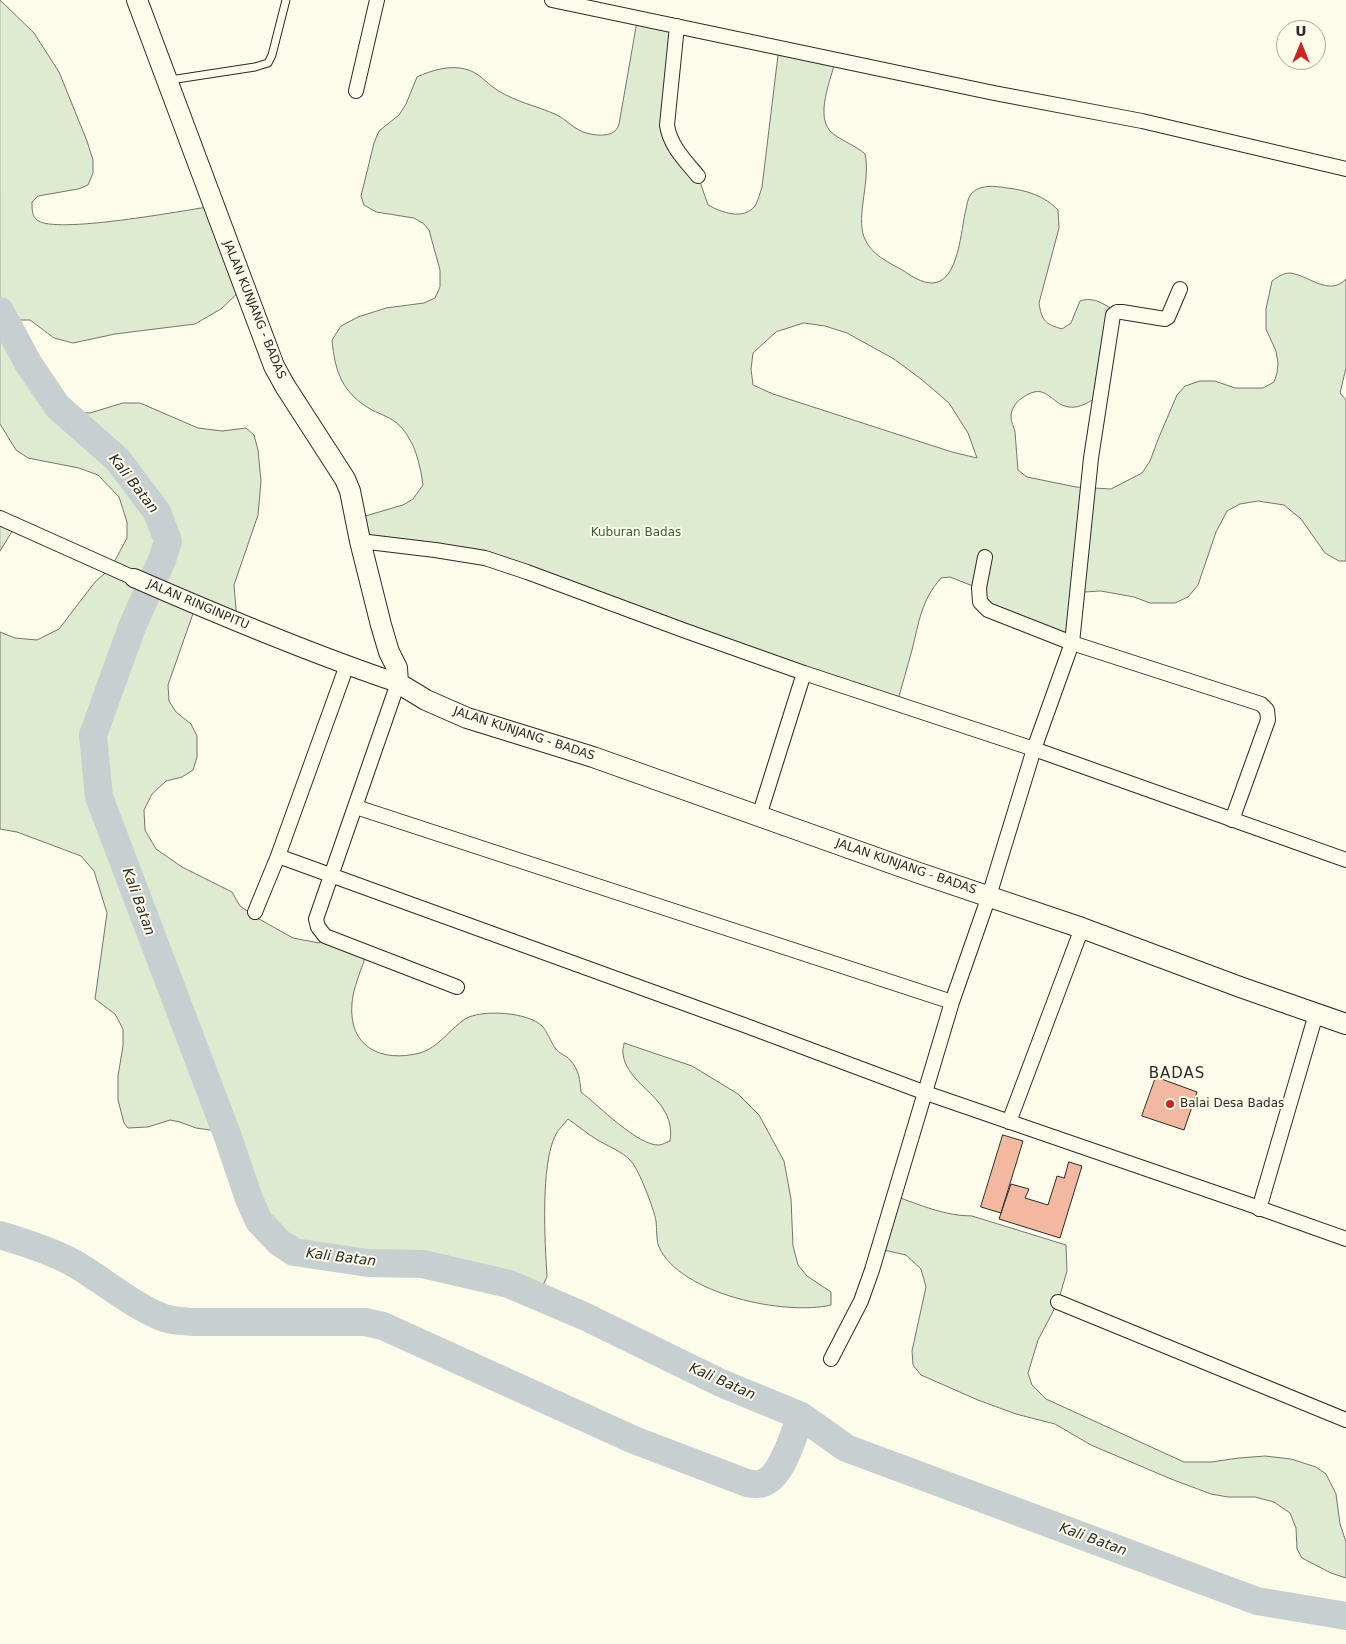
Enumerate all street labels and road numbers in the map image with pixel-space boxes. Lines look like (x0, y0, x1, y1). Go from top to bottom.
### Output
street label: JALAN KUNJANG - BADAS (220, 239, 288, 381)
street label: JALAN RINGINPITU (145, 577, 251, 633)
street label: JALAN KUNJANG - BADAS (451, 704, 597, 764)
street label: JALAN KUNJANG - BADAS (834, 836, 978, 898)

